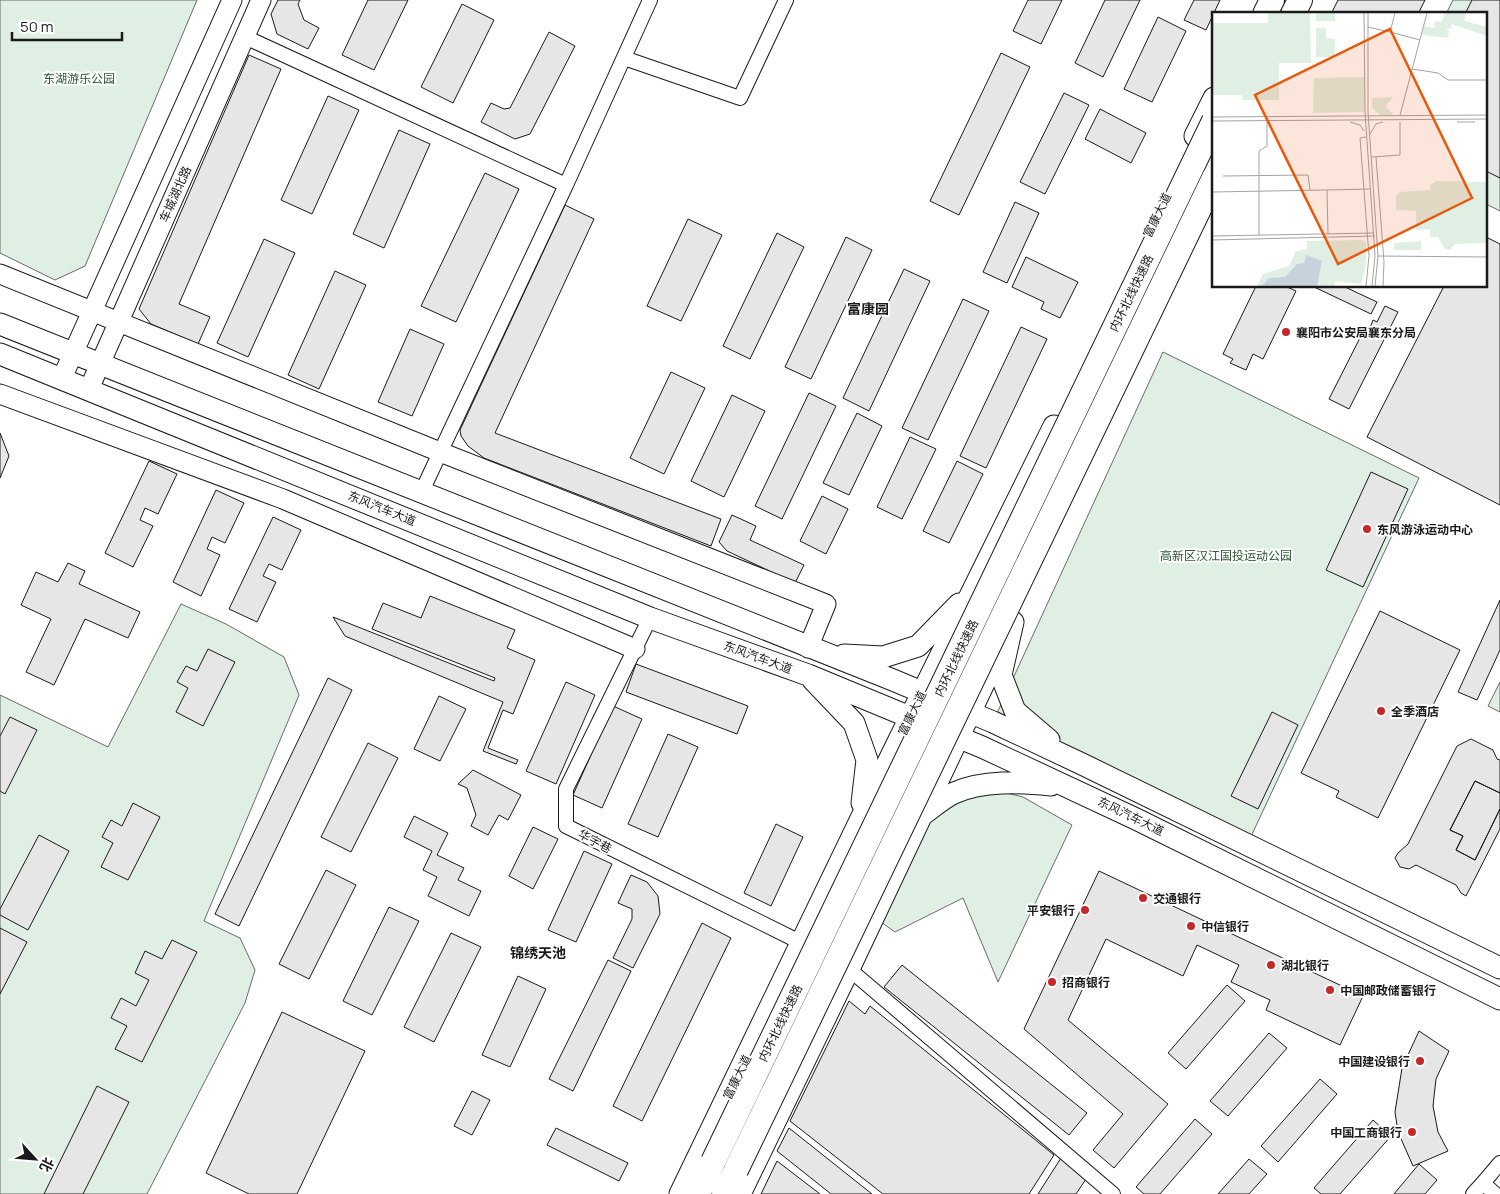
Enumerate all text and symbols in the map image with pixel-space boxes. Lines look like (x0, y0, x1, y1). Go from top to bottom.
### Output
scale bar (12, 10, 122, 42)
inset map (1212, 12, 1488, 288)
text: 50 m (20, 16, 54, 37)
park label: 东湖游乐公园 (43, 70, 115, 87)
street label: 车城湖北路 (155, 163, 195, 225)
street label: 富康大道 (1139, 190, 1175, 240)
street label: 内环北线快速路 (1105, 252, 1157, 334)
district label: 富康园 (847, 299, 889, 318)
place label: 襄阳市公安局襄东分局 (1296, 324, 1416, 341)
marker: 襄阳市公安局襄东分局 (1280, 326, 1292, 338)
street label: 东风汽车大道 (345, 487, 419, 529)
place label: 东风游泳运动中心 (1377, 521, 1473, 538)
marker: 东风游泳运动中心 (1361, 523, 1373, 535)
park label: 高新区汉江国投运动公园 (1160, 547, 1292, 564)
street label: 内环北线快速路 (930, 617, 982, 699)
street label: 东风汽车大道 (721, 637, 795, 677)
street label: 富康大道 (894, 688, 930, 738)
place label: 全季酒店 (1391, 703, 1439, 720)
marker: 全季酒店 (1375, 705, 1387, 717)
street label: 东风汽车大道 (1095, 793, 1167, 839)
street label: 华宇巷 (575, 825, 615, 857)
place label: 交通银行 (1153, 890, 1201, 907)
marker: 交通银行 (1137, 892, 1149, 904)
place label: 平安银行 (1027, 902, 1075, 919)
marker: 平安银行 (1079, 904, 1091, 916)
place label: 中信银行 (1201, 918, 1249, 935)
marker: 中信银行 (1185, 920, 1197, 932)
district label: 锦绣天池 (510, 943, 566, 962)
place label: 湖北银行 (1281, 957, 1329, 974)
marker: 湖北银行 (1265, 959, 1277, 971)
place label: 招商银行 (1062, 974, 1110, 991)
marker: 招商银行 (1046, 976, 1058, 988)
street label: 内环北线快速路 (754, 982, 806, 1064)
place label: 中国邮政储蓄银行 (1340, 982, 1436, 999)
marker: 中国邮政储蓄银行 (1324, 984, 1336, 996)
street label: 富康大道 (719, 1052, 755, 1102)
place label: 中国建设银行 (1338, 1053, 1410, 1070)
marker: 中国建设银行 (1414, 1055, 1426, 1067)
place label: 中国工商银行 (1330, 1124, 1402, 1141)
marker: 中国工商银行 (1406, 1126, 1418, 1138)
north arrow (10, 1134, 60, 1184)
text: 北 (36, 1154, 59, 1175)

